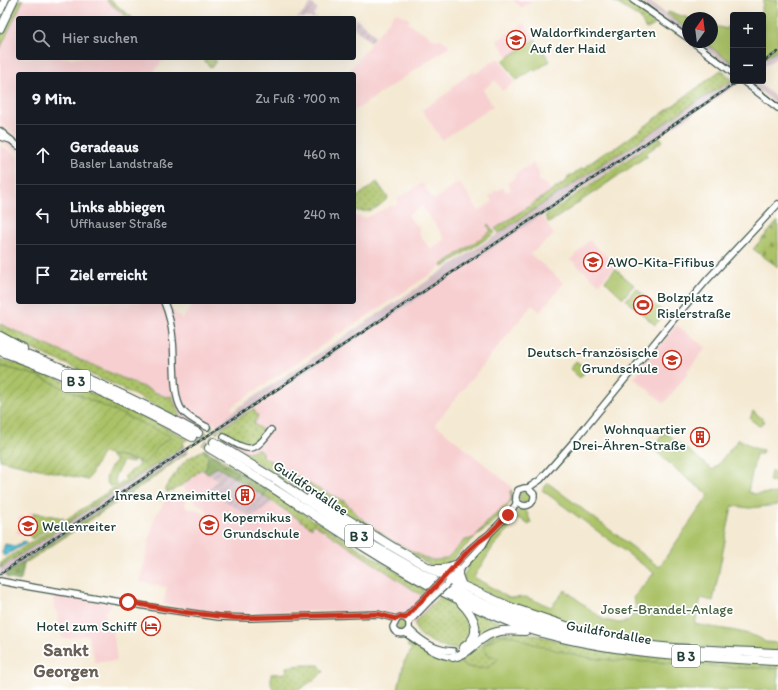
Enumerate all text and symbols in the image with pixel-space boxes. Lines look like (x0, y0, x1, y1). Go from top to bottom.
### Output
north arrow (682, 12, 718, 48)
map controls (730, 12, 766, 84)
button: + (730, 12, 766, 48)
search box (16, 16, 356, 60)
place label: Waldorfkindergarten Auf der Haid (530, 24, 656, 57)
icon: search (30, 27, 52, 49)
text: Hier suchen (62, 29, 138, 47)
school or university icon: Waldorfkindergarten Auf der Haid (505, 29, 527, 51)
button: − (730, 48, 766, 84)
text: 9 Min. (32, 88, 76, 108)
text: Zu Fuß · 700 m (255, 91, 340, 106)
text: Geradeaus (70, 138, 139, 156)
icon: ahead (32, 144, 54, 166)
text: 460 m (303, 147, 340, 162)
text: Basler Landstraße (70, 156, 173, 171)
text: Links abbiegen (70, 198, 165, 216)
icon: left (32, 204, 54, 226)
text: 240 m (303, 207, 340, 222)
text: Uffhauser Straße (70, 216, 167, 231)
school or university icon: AWO-Kita-Fifibus (582, 251, 604, 273)
place label: AWO-Kita-Fifibus (607, 254, 714, 271)
icon: arrive (32, 264, 54, 286)
text: Ziel erreicht (70, 266, 147, 284)
place label: Bolzplatz Rislerstraße (657, 289, 731, 322)
sports icon: Bolzplatz Rislerstraße (632, 294, 654, 316)
place label: Deutsch-französische Grundschule (527, 344, 658, 377)
school or university icon: Deutsch-französische Grundschule (661, 349, 683, 371)
road number: B 3 (62, 370, 90, 392)
place label: Wohnquartier Drei-Ähren-Straße (572, 421, 686, 454)
building icon: Wohnquartier Drei-Ähren-Straße (689, 426, 711, 448)
street label: Guildfordallee (270, 457, 352, 520)
building icon: Inresa Arzneimittel (234, 484, 256, 506)
place label: Inresa Arzneimittel (114, 487, 231, 504)
route end (499, 506, 517, 524)
place label: Kopernikus Grundschule (223, 509, 300, 542)
school or university icon: Kopernikus Grundschule (198, 514, 220, 536)
school or university icon: Wellenreiter (17, 515, 39, 537)
place label: Wellenreiter (42, 518, 116, 535)
road number: B 3 (345, 525, 373, 547)
route start (119, 593, 137, 611)
park label: Josef-Brandel-Anlage (601, 601, 733, 618)
hotel icon: Hotel zum Schiff (140, 615, 162, 637)
street label: Guildfordallee (565, 617, 653, 648)
place label: Hotel zum Schiff (37, 618, 138, 635)
district label: Sankt Georgen (33, 639, 99, 682)
road number: B 3 (672, 645, 700, 667)

